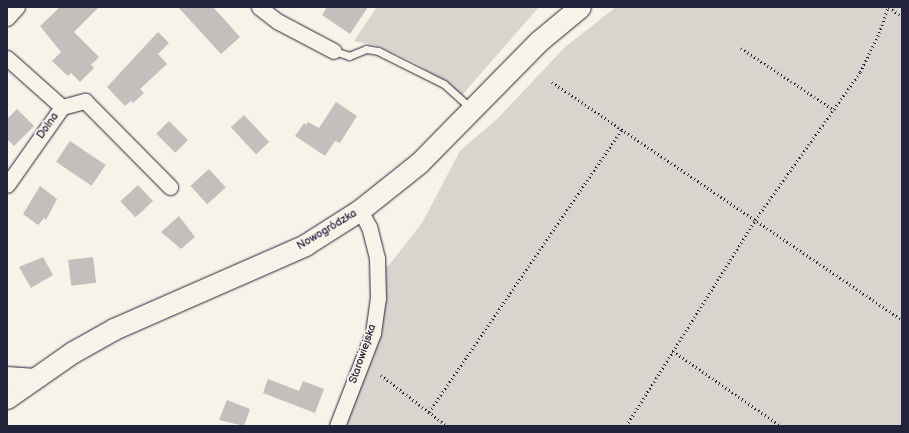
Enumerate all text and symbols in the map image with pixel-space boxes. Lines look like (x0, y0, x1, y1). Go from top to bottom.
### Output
street label: Dolna (34, 110, 62, 142)
street label: Nowogródzka (295, 207, 359, 253)
street label: Starowiejska (347, 323, 379, 385)

